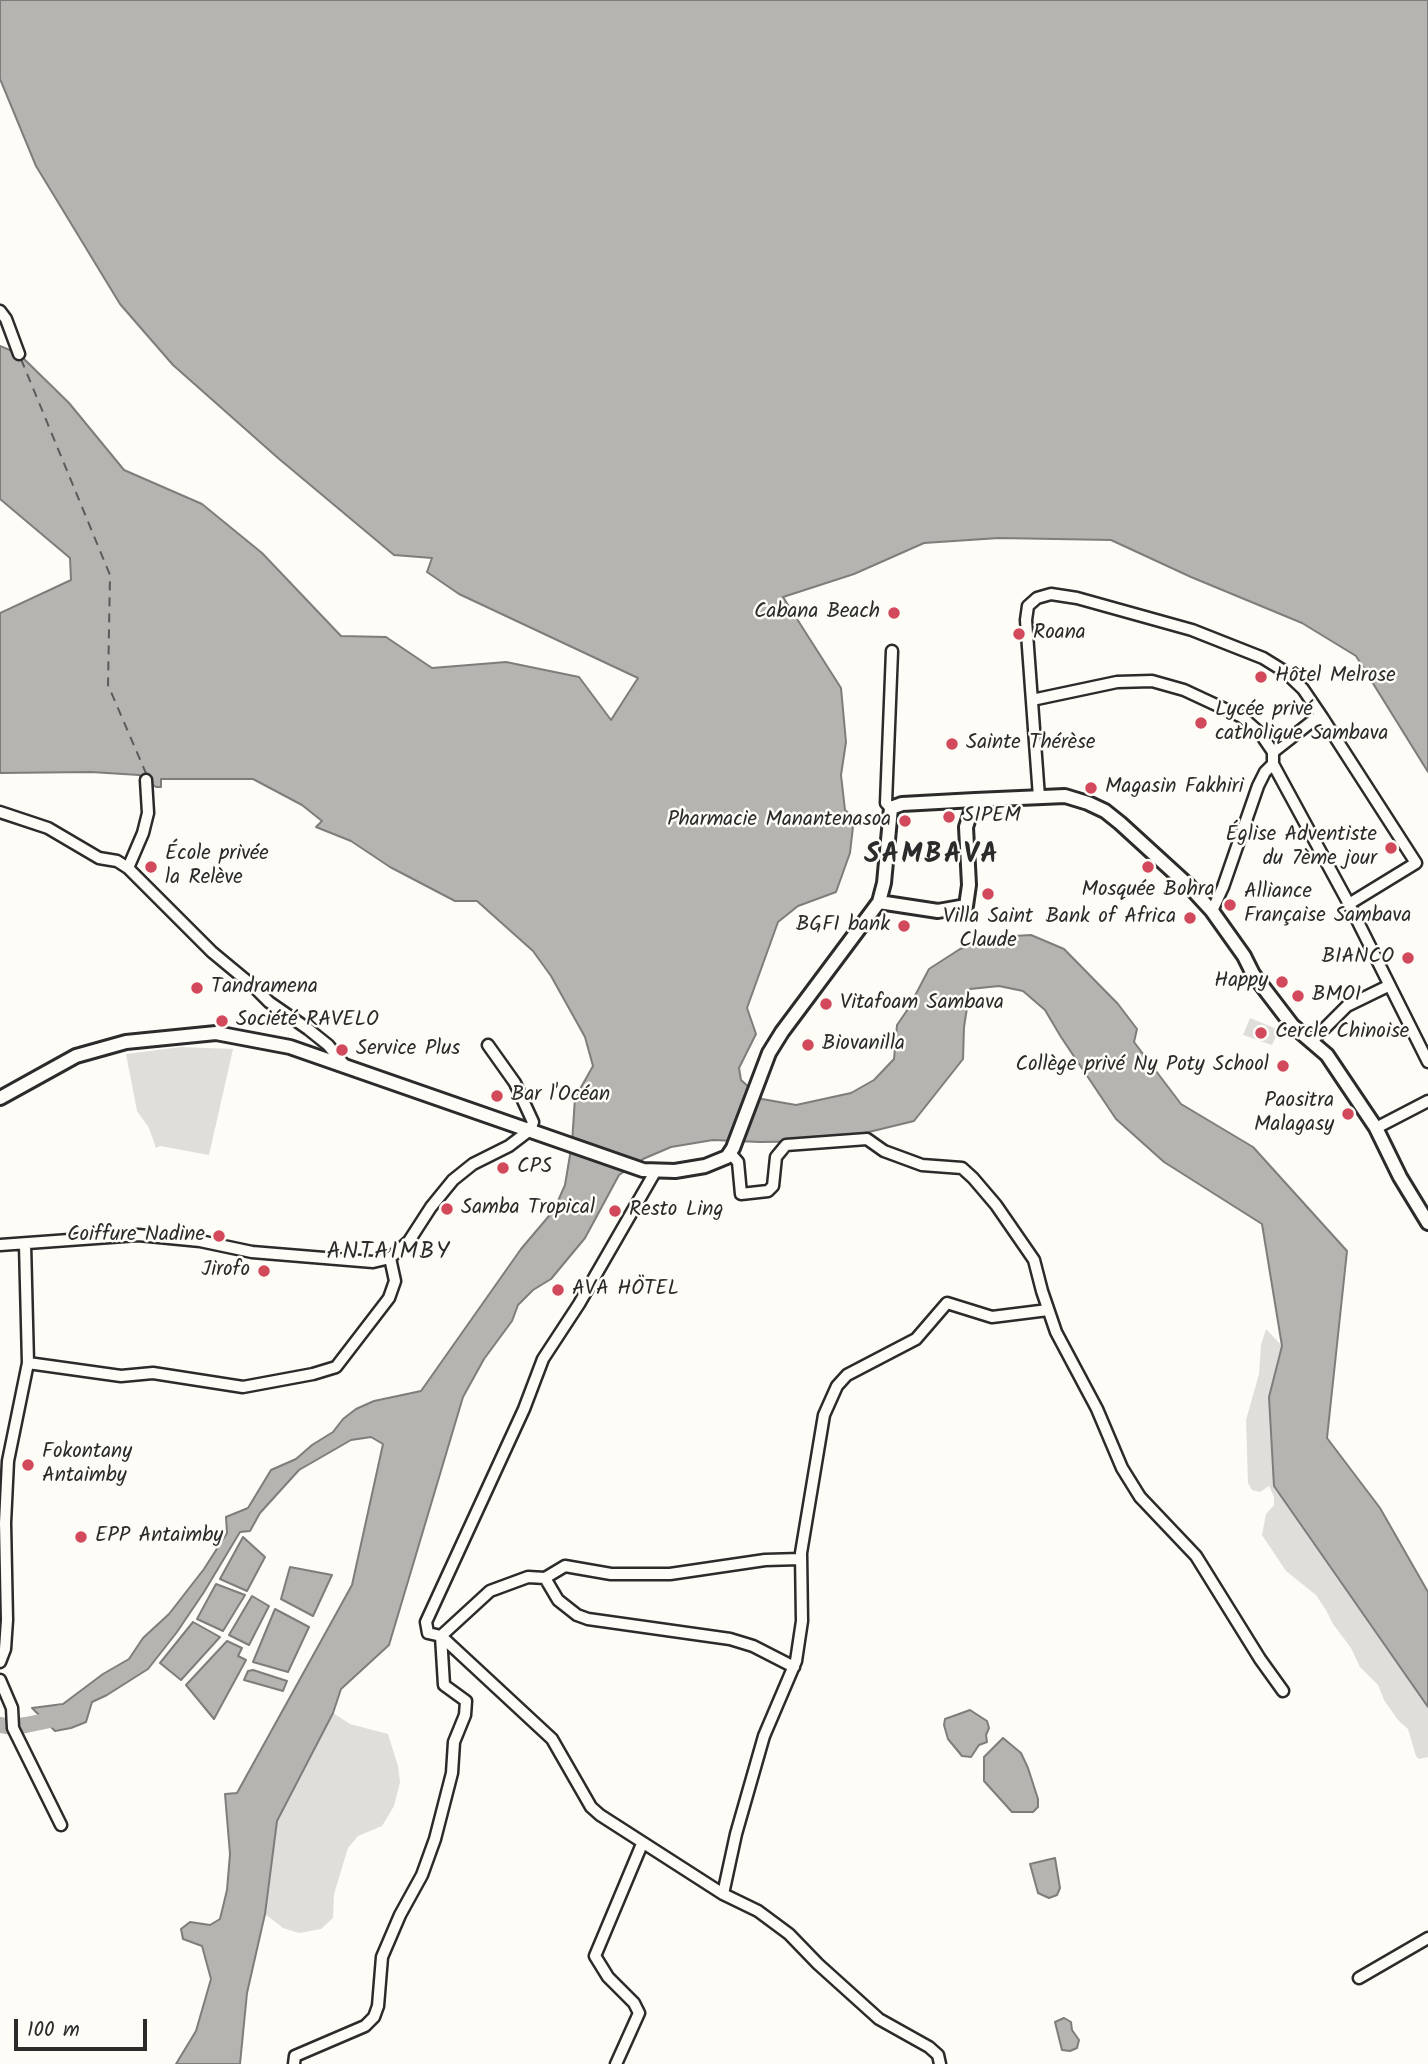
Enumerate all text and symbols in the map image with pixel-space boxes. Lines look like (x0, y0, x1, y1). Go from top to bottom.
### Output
place label: Cabana Beach (754, 600, 880, 626)
marker: Cabana Beach (886, 605, 902, 621)
place label: Roana (1033, 621, 1086, 647)
marker: Roana (1011, 626, 1027, 642)
place label: Hôtel Melrose (1275, 664, 1396, 690)
marker: Hôtel Melrose (1253, 669, 1269, 685)
place label: Lycée privé catholique Sambava (1215, 698, 1388, 748)
marker: Lycée privé catholique Sambava (1193, 715, 1209, 731)
place label: Sainte Thérèse (966, 731, 1095, 757)
marker: Sainte Thérèse (944, 736, 960, 752)
place label: Magasin Fakhiri (1105, 775, 1244, 801)
marker: Magasin Fakhiri (1083, 780, 1099, 796)
place label: SIPEM (963, 804, 1021, 830)
place label: Pharmacie Manantenasoa (667, 808, 891, 834)
marker: SIPEM (941, 809, 957, 825)
marker: Pharmacie Manantenasoa (897, 813, 913, 829)
place label: Église Adventiste du 7ème jour (1225, 823, 1377, 873)
district label: SAMBAVA (865, 840, 999, 874)
marker: Église Adventiste du 7ème jour (1383, 840, 1399, 856)
place label: École privée la Relève (165, 842, 269, 892)
marker: École privée la Relève (143, 859, 159, 875)
marker: Mosquée Bohra (1140, 859, 1156, 875)
place label: Mosquée Bohra (1081, 878, 1215, 904)
place label: Alliance Française Sambava (1244, 880, 1411, 930)
marker: Villa Saint Claude (980, 886, 996, 902)
marker: Alliance Française Sambava (1222, 897, 1238, 913)
place label: Villa Saint Claude (943, 905, 1033, 955)
place label: Bank of Africa (1046, 905, 1176, 931)
marker: Bank of Africa (1182, 910, 1198, 926)
place label: BGFI bank (796, 913, 890, 939)
marker: BGFI bank (896, 918, 912, 934)
place label: BIANCO (1322, 945, 1394, 971)
marker: BIANCO (1400, 950, 1416, 966)
place label: Happy (1214, 969, 1268, 995)
marker: Happy (1274, 974, 1290, 990)
place label: Tandramena (211, 975, 318, 1001)
marker: Tandramena (189, 980, 205, 996)
place label: BMOI (1312, 983, 1361, 1009)
marker: BMOI (1290, 988, 1306, 1004)
place label: Vitafoam Sambava (840, 991, 1004, 1017)
marker: Vitafoam Sambava (818, 996, 834, 1012)
place label: Société RAVELO (236, 1008, 379, 1034)
marker: Société RAVELO (214, 1013, 230, 1029)
place label: Cercle Chinoise (1275, 1020, 1409, 1046)
marker: Cercle Chinoise (1253, 1025, 1269, 1041)
place label: Biovanilla (822, 1032, 905, 1058)
place label: Service Plus (356, 1037, 460, 1063)
marker: Biovanilla (800, 1037, 816, 1053)
marker: Service Plus (334, 1042, 350, 1058)
place label: Collège privé Ny Poty School (1015, 1053, 1269, 1079)
marker: Collège privé Ny Poty School (1275, 1058, 1291, 1074)
place label: Bar l'Océan (511, 1083, 610, 1109)
marker: Bar l'Océan (489, 1088, 505, 1104)
place label: Paositra Malagasy (1254, 1089, 1334, 1139)
marker: Paositra Malagasy (1340, 1106, 1356, 1122)
place label: CPS (517, 1155, 552, 1181)
marker: CPS (495, 1160, 511, 1176)
place label: Samba Tropical (461, 1196, 595, 1222)
place label: Resto Ling (629, 1198, 723, 1224)
marker: Samba Tropical (439, 1201, 455, 1217)
marker: Resto Ling (607, 1203, 623, 1219)
place label: Coiffure Nadine (67, 1223, 205, 1249)
marker: Coiffure Nadine (211, 1228, 227, 1244)
district label: ANTAIMBY (328, 1240, 450, 1268)
place label: Jirofo (201, 1258, 250, 1284)
marker: Jirofo (256, 1263, 272, 1279)
place label: AVA HÖTEL (572, 1277, 679, 1303)
marker: AVA HÖTEL (550, 1282, 566, 1298)
place label: Fokontany Antaimby (42, 1440, 132, 1490)
marker: Fokontany Antaimby (20, 1457, 36, 1473)
place label: EPP Antaimby (95, 1524, 223, 1550)
marker: EPP Antaimby (73, 1529, 89, 1545)
scale bar (18, 2004, 150, 2048)
text: 100 m (27, 2014, 80, 2047)

